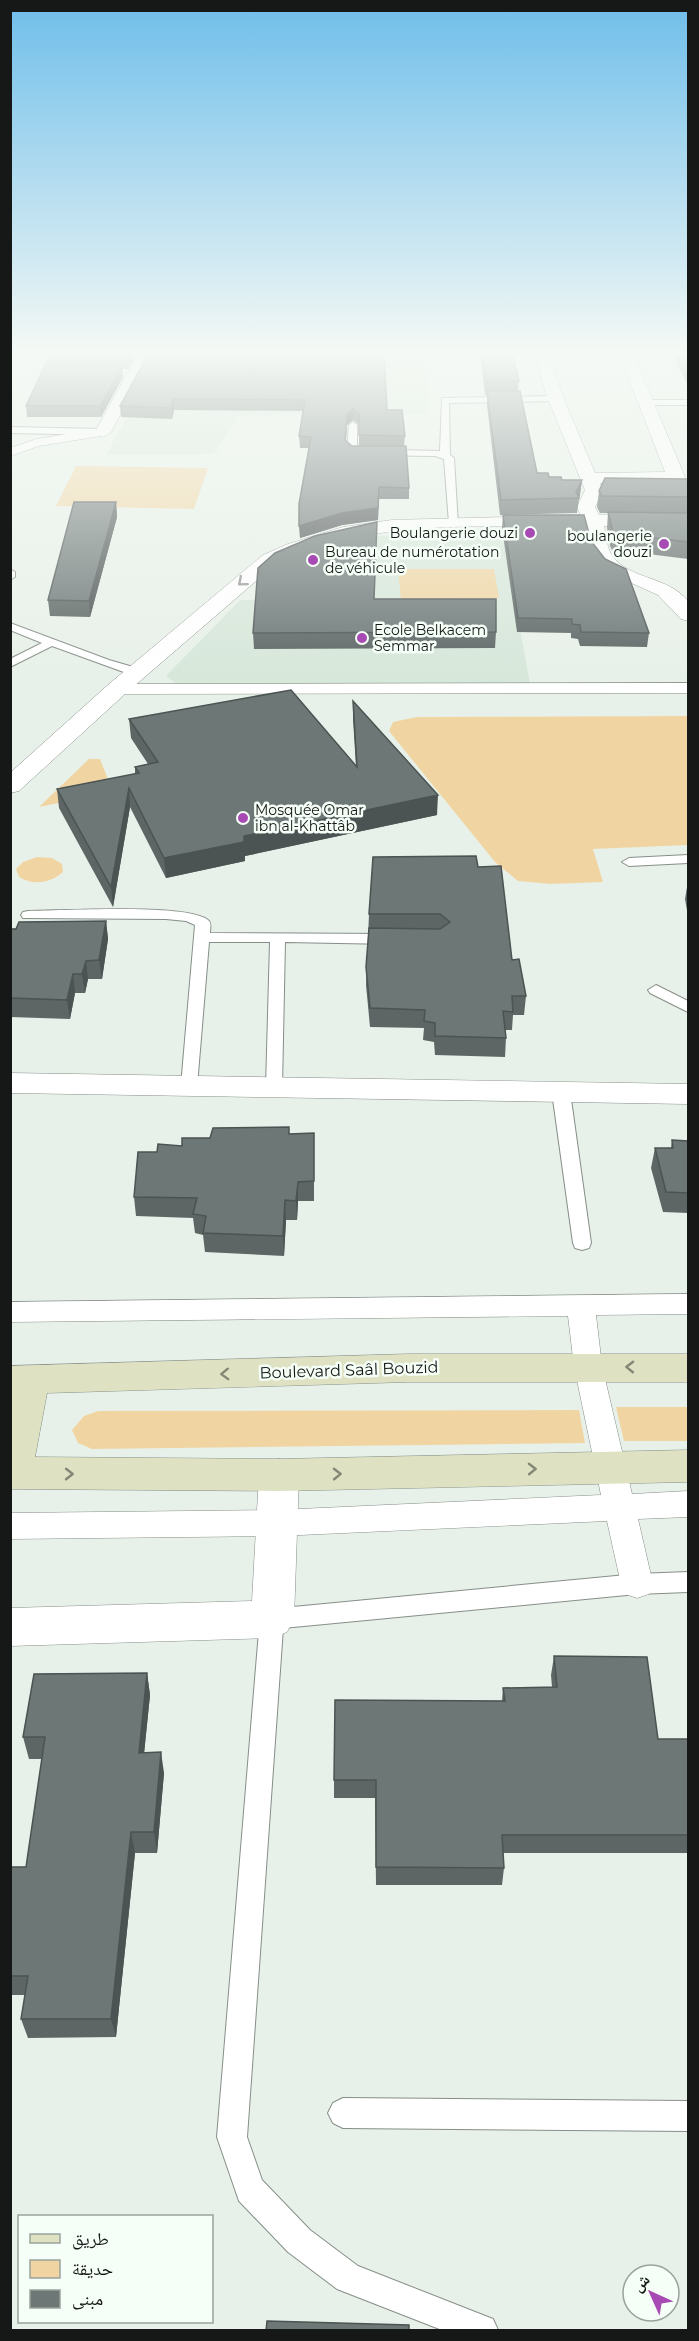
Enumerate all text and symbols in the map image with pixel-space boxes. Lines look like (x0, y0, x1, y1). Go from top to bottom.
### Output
place label: Boulangerie douzi (390, 524, 518, 542)
marker: Boulangerie douzi (523, 526, 537, 540)
place label: boulangerie douzi (567, 527, 652, 561)
marker: boulangerie douzi (657, 537, 671, 551)
place label: Bureau de numérotation de véhicule (325, 543, 499, 577)
marker: Bureau de numérotation de véhicule (306, 553, 320, 567)
one-way arrow (238, 575, 249, 586)
place label: Ecole Belkacem Semmar (374, 621, 486, 655)
marker: Ecole Belkacem Semmar (355, 631, 369, 645)
place label: Mosquée Omar ibn al-Khattâb (255, 801, 364, 835)
marker: Mosquée Omar ibn al-Khattâb (236, 811, 250, 825)
street label: Boulevard Saâl Bouzid (259, 1357, 439, 1383)
one-way arrow (626, 1361, 635, 1373)
one-way arrow (221, 1367, 230, 1380)
one-way arrow (528, 1463, 537, 1475)
one-way arrow (333, 1467, 342, 1480)
one-way arrow (64, 1468, 73, 1480)
legend (18, 2215, 213, 2323)
text: طريق (72, 2228, 109, 2250)
text: حديقة (72, 2258, 113, 2280)
north arrow (621, 2263, 681, 2323)
text: ش (628, 2270, 653, 2295)
text: مبنى (72, 2288, 103, 2310)

